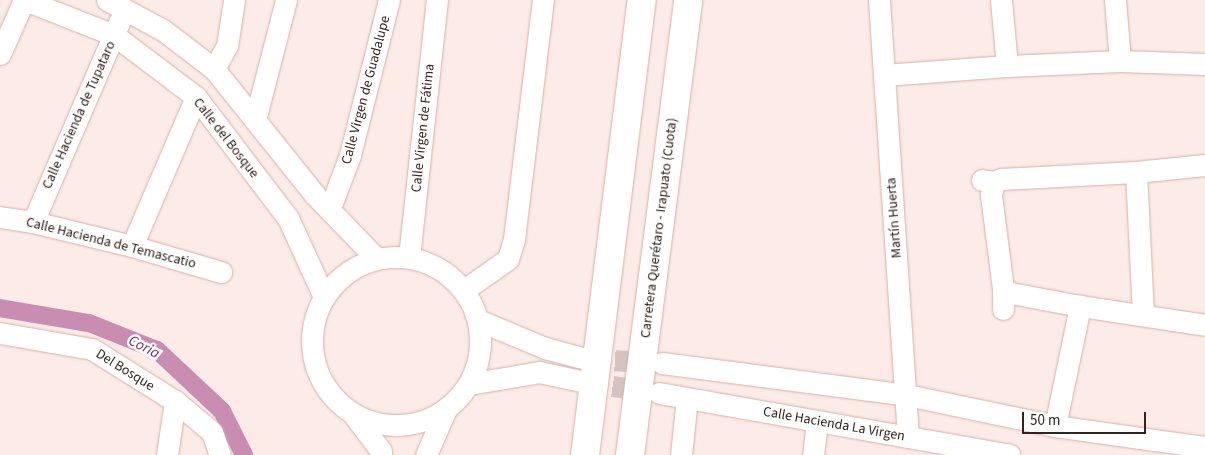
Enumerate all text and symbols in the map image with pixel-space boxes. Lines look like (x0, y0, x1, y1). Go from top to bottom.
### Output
street label: Calle Virgen de Guadalupe (338, 14, 394, 166)
street label: Calle Hacienda de Tupataro (39, 38, 119, 192)
street label: Calle Virgen de Fátima (408, 63, 438, 193)
street label: Calle del Bosque (190, 95, 262, 181)
street label: Carretera Querétaro - Irapuato (Cuota) (637, 117, 681, 339)
street label: Martín Huerta (883, 177, 905, 259)
street label: Calle Hacienda de Temascatio (24, 214, 198, 272)
water label: Coria (125, 332, 163, 362)
street label: Del Bosque (93, 345, 157, 395)
scale bar (1025, 402, 1149, 434)
street label: Calle Hacienda La Virgen (762, 403, 906, 445)
text: 50 m (1030, 410, 1060, 431)

